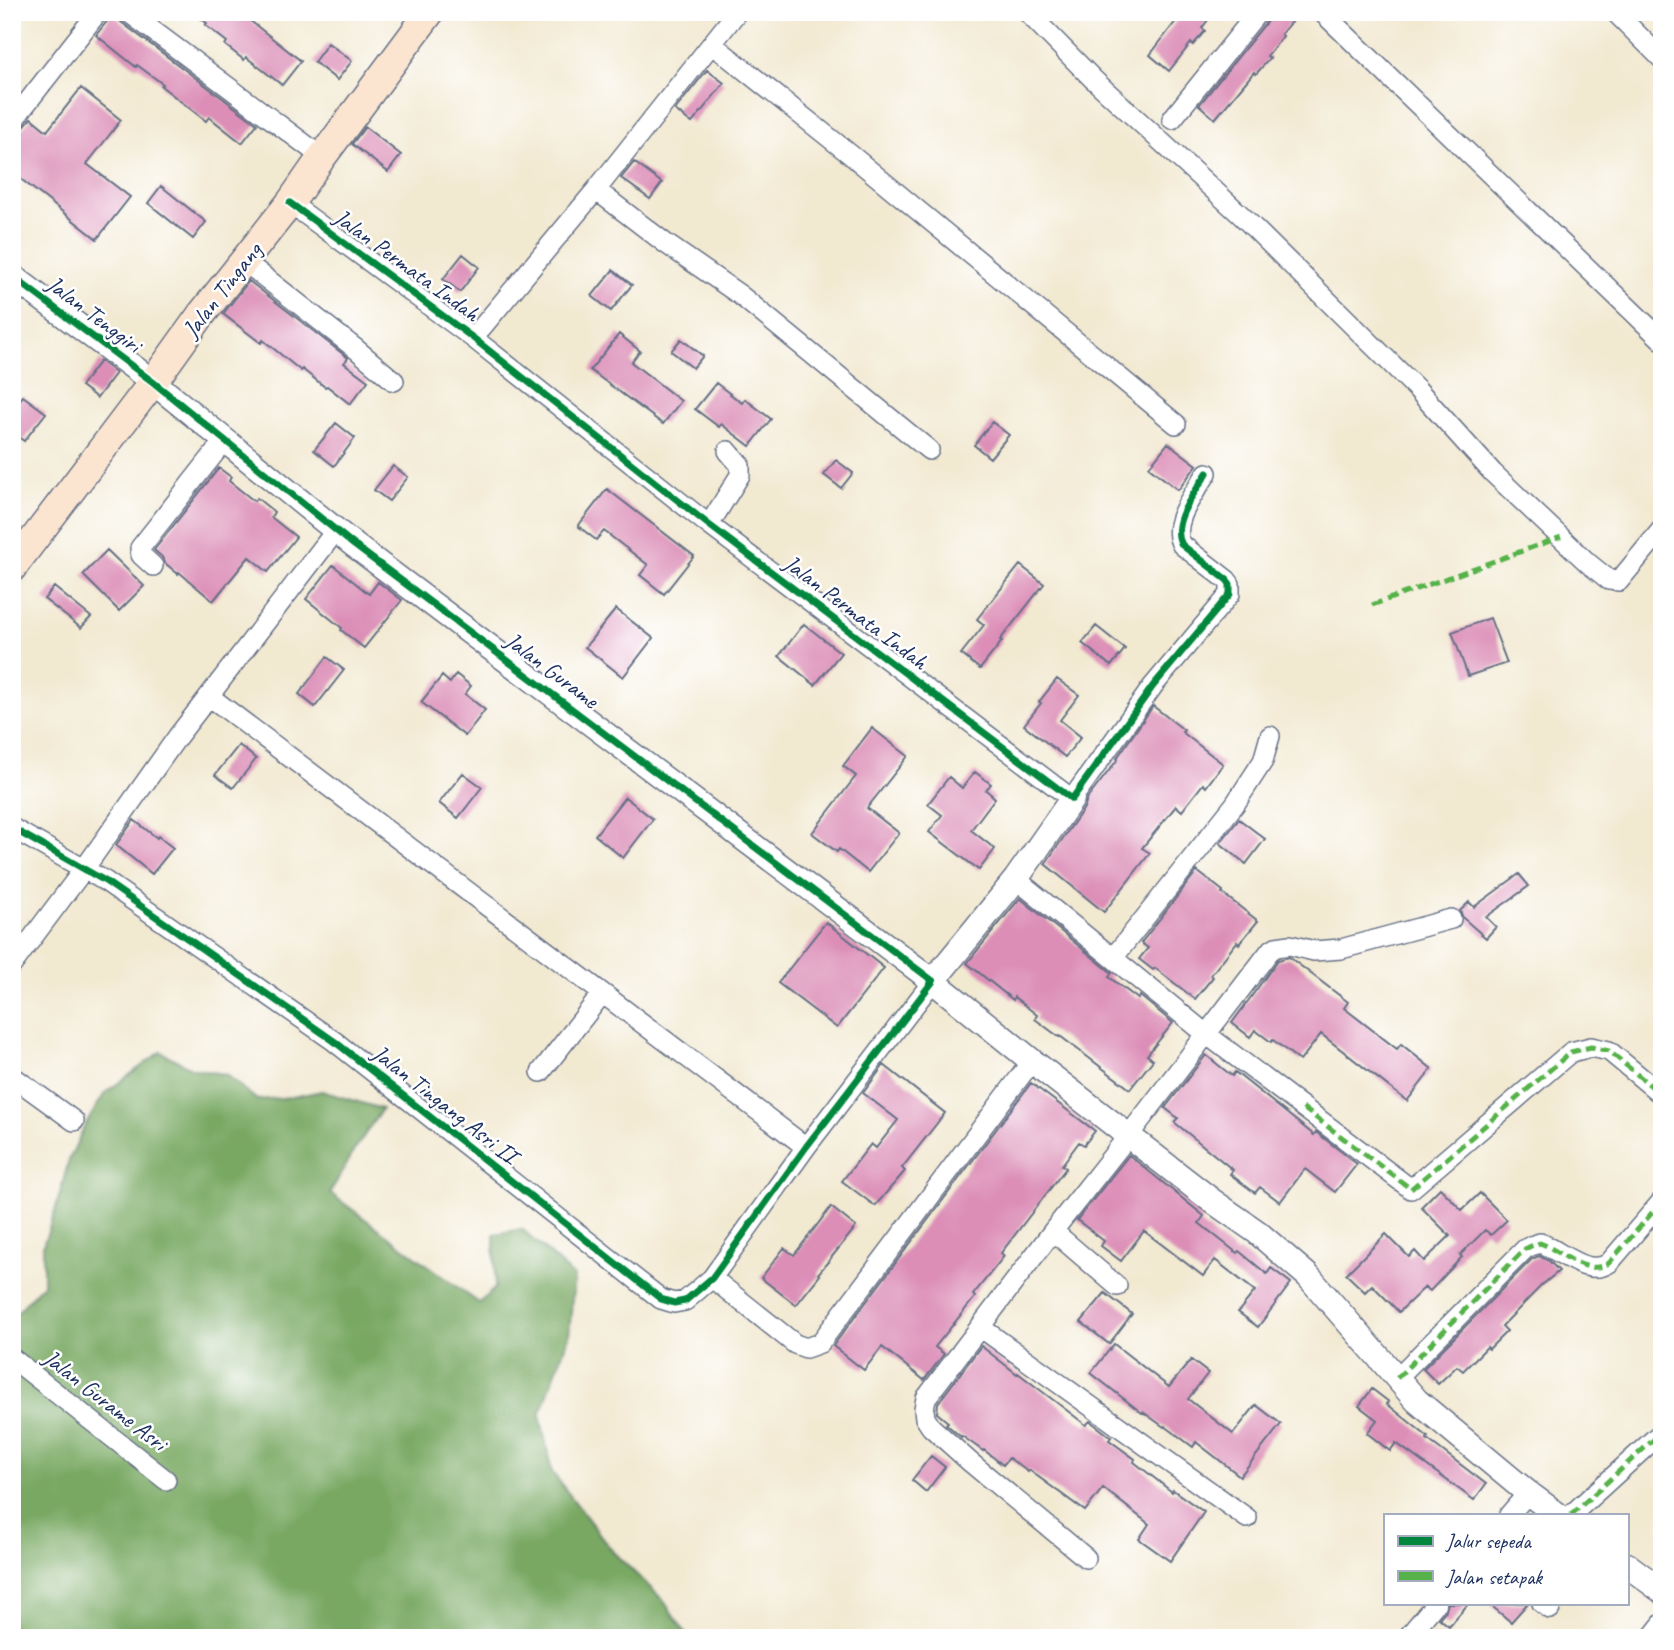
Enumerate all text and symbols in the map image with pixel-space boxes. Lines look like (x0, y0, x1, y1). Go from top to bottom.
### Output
street label: Jalan Permata Indah (327, 201, 487, 329)
street label: Jalan Tingang (175, 235, 269, 344)
street label: Jalan Tenggiri (40, 268, 149, 361)
street label: Jalan Permata Indah (777, 547, 935, 677)
street label: Jalan Gurame (499, 625, 606, 716)
street label: Jalan Tingang Asri II (365, 1037, 527, 1173)
street label: Jalan Gurame Asri (37, 1342, 175, 1460)
legend (1384, 1514, 1628, 1604)
text: Jalur sepeda (1445, 1528, 1532, 1554)
text: Jalan setapak (1445, 1564, 1543, 1590)

